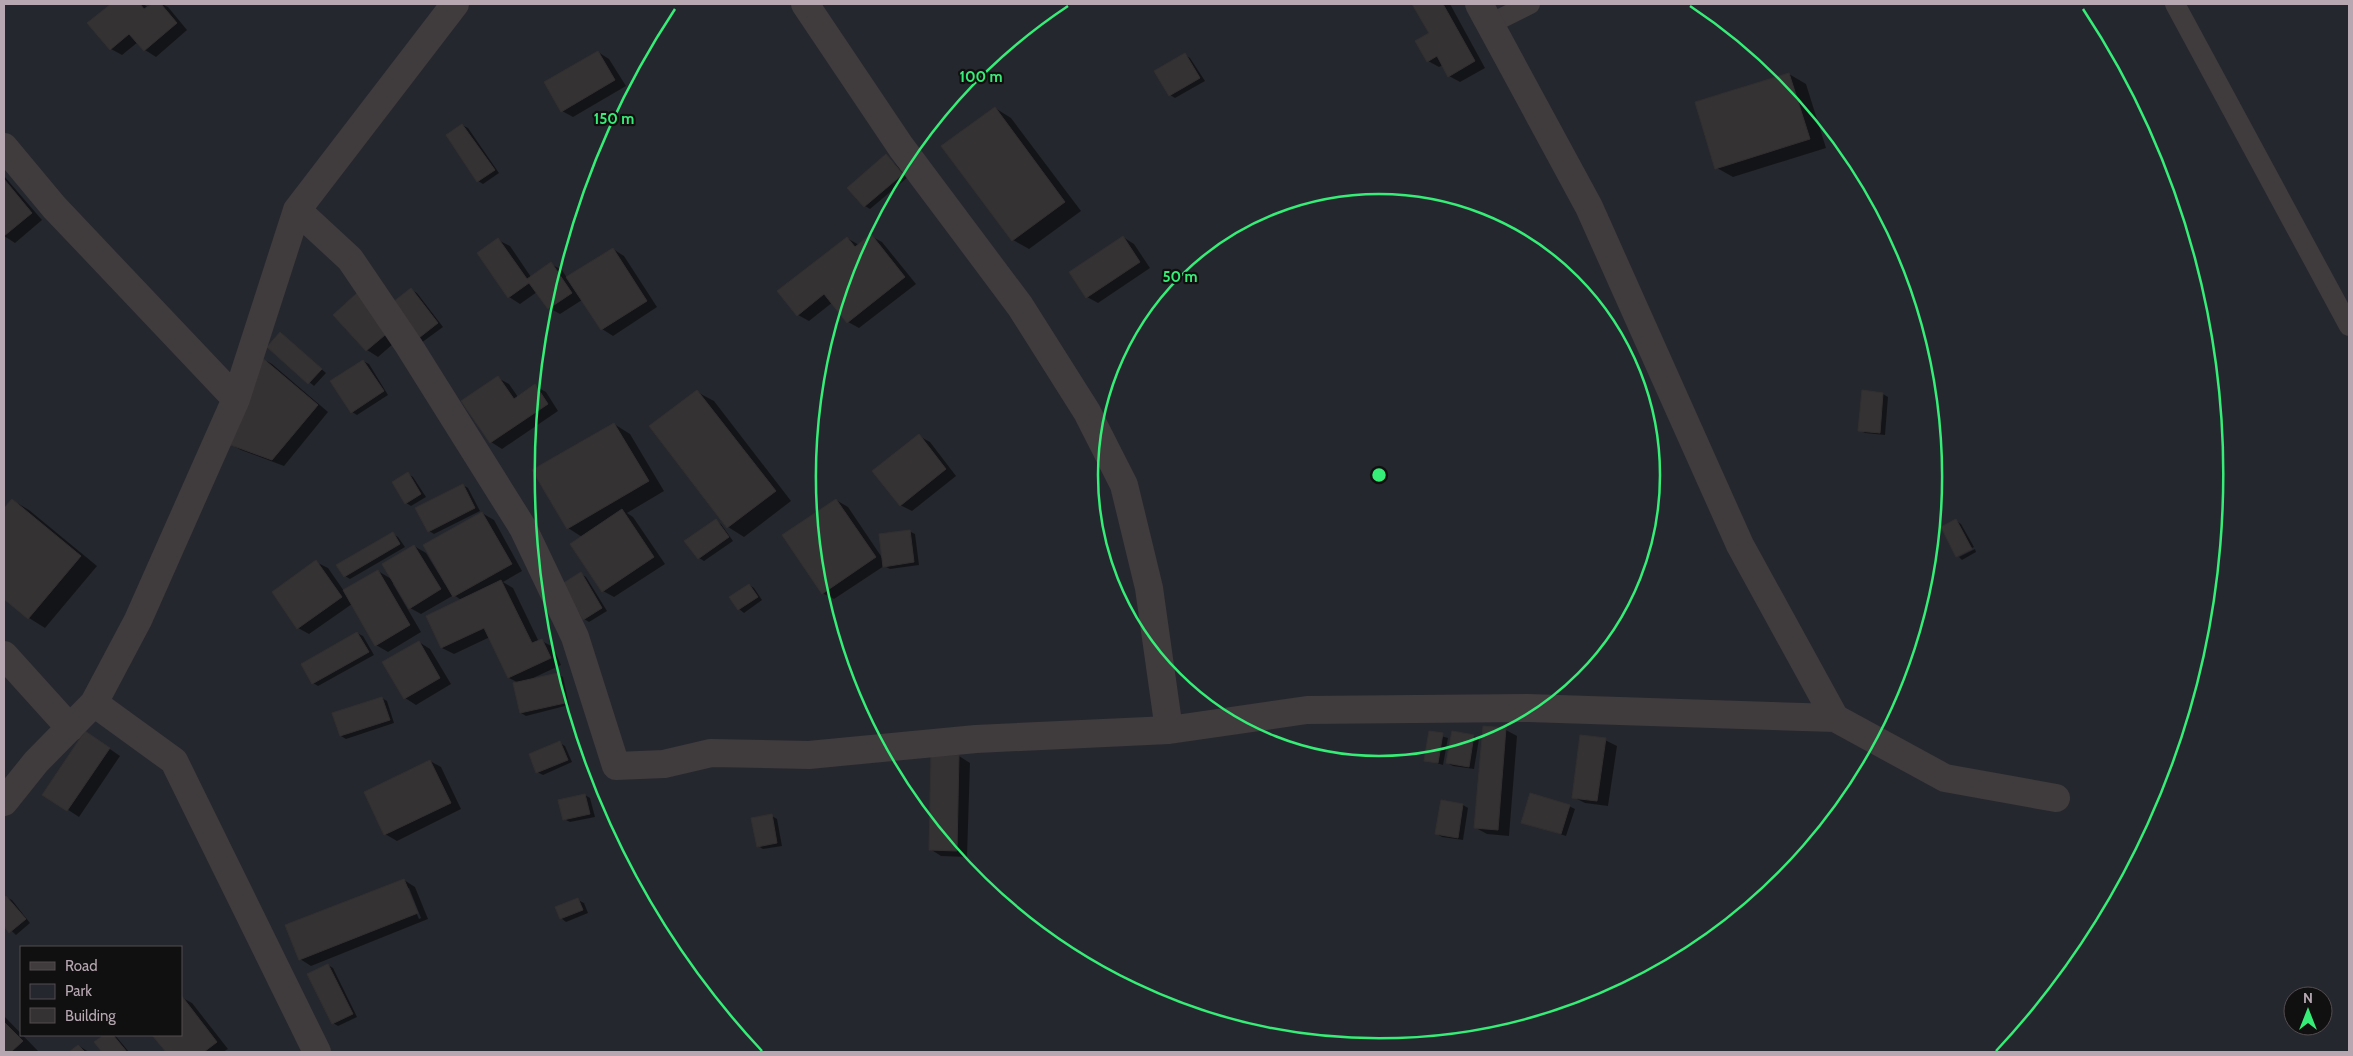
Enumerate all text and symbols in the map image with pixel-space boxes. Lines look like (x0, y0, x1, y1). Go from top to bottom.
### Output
text: 100 m (959, 68, 1003, 86)
text: 150 m (594, 110, 634, 128)
text: 50 m (1162, 268, 1198, 286)
centre of rings (1370, 466, 1388, 484)
legend (20, 946, 182, 1036)
text: Road (65, 957, 98, 975)
text: Park (65, 982, 92, 1000)
north arrow (2283, 986, 2333, 1036)
text: N (2303, 989, 2313, 1007)
text: Building (65, 1007, 116, 1025)

